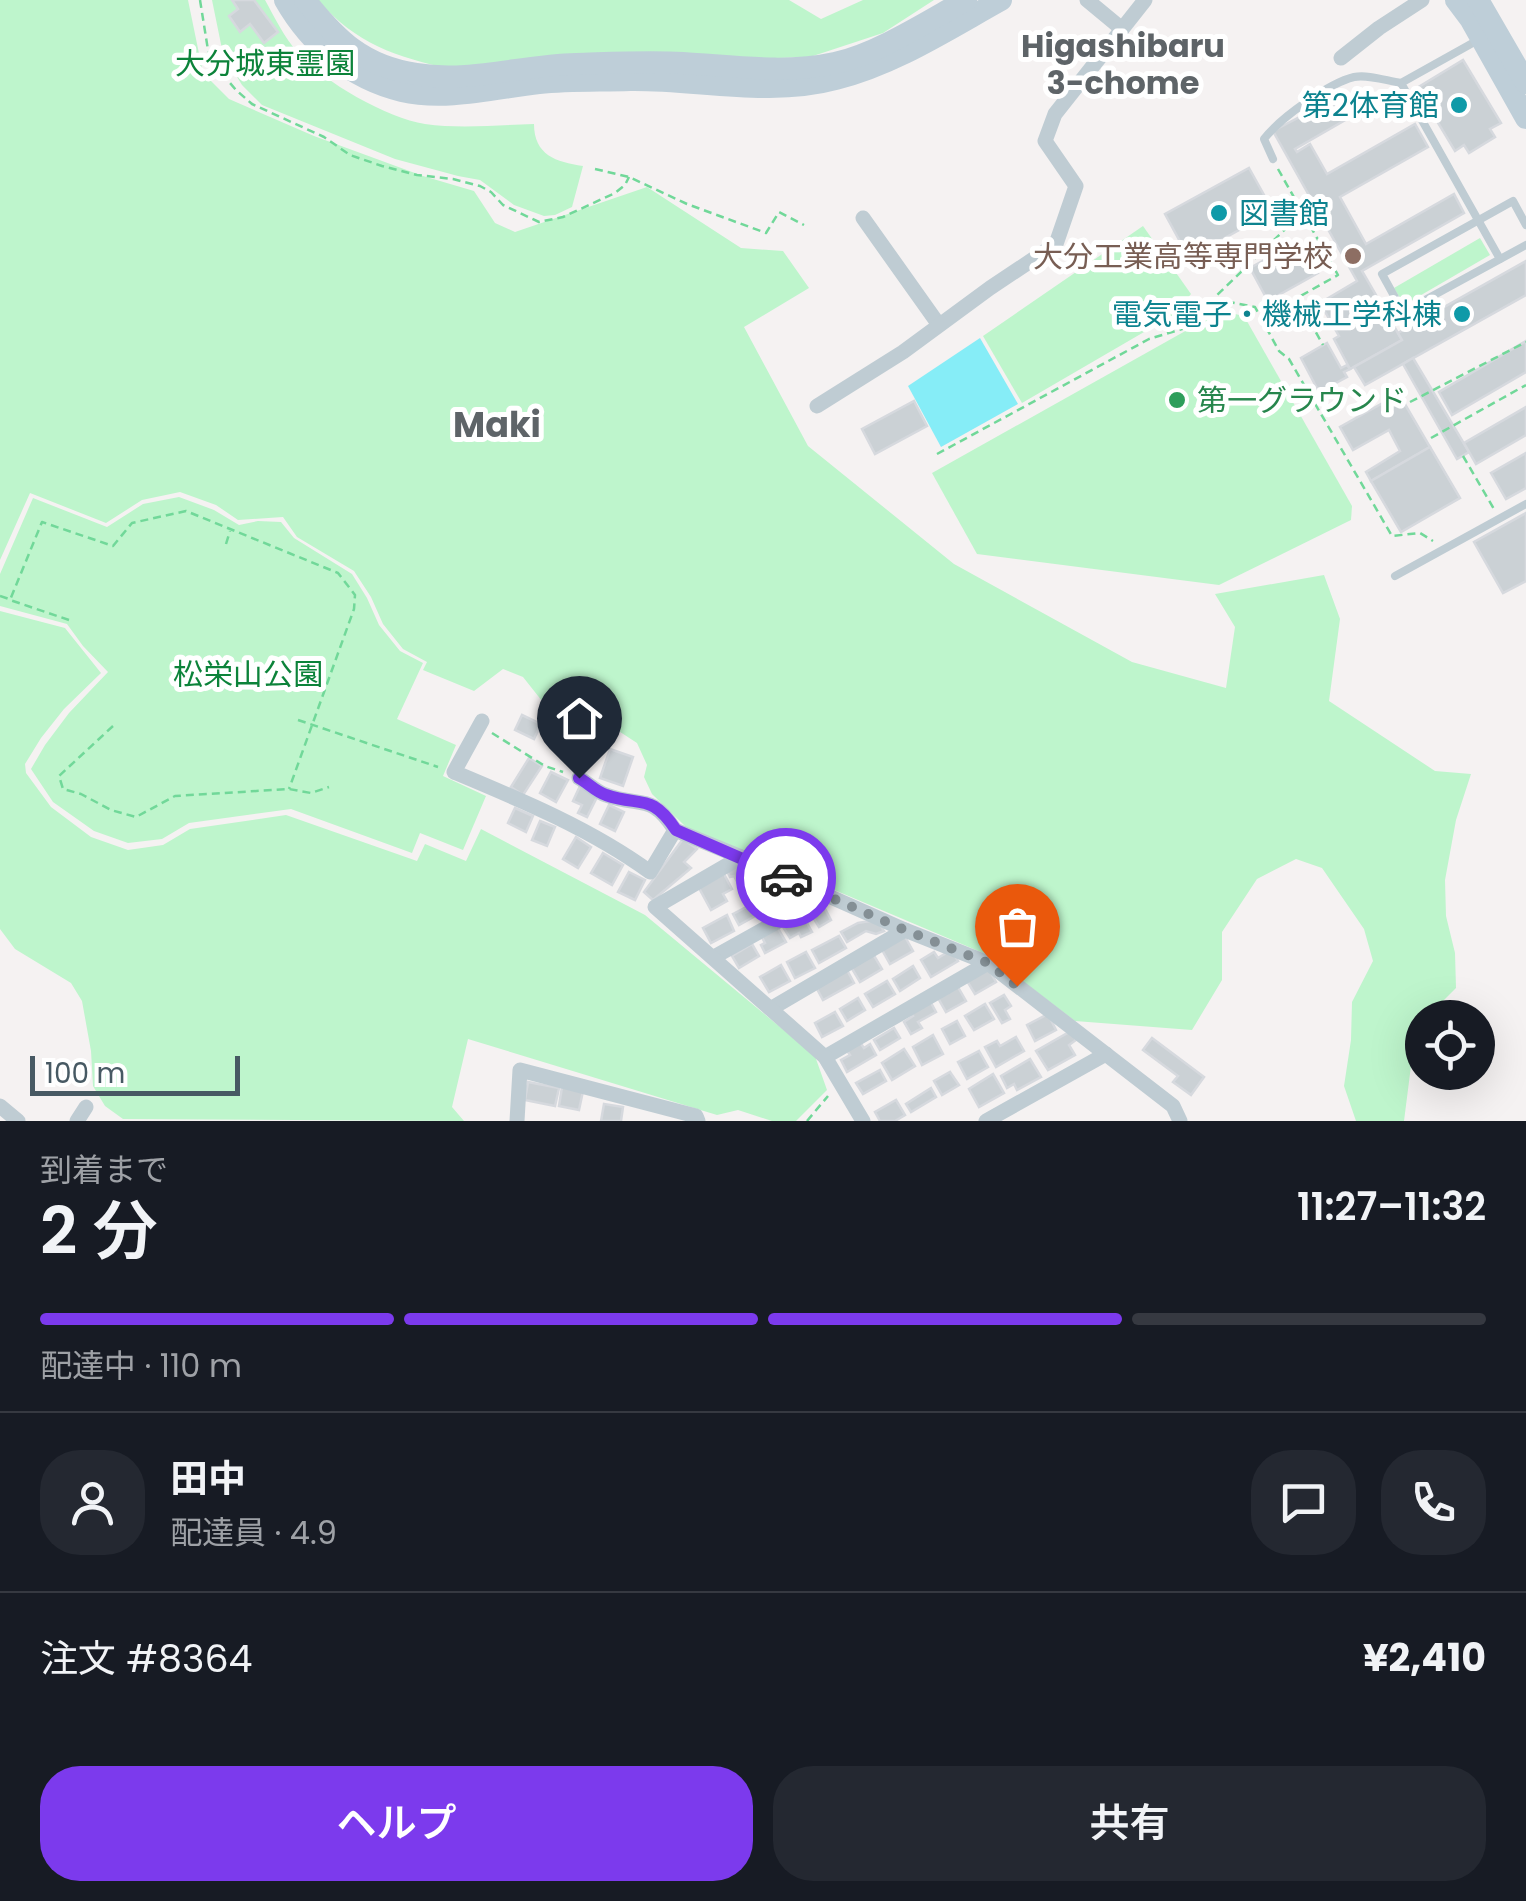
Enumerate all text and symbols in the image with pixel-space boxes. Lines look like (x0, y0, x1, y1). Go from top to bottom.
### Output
district label: Higashibaru 3-chome (1021, 23, 1225, 105)
park label: 大分城東霊園 (175, 42, 355, 85)
place label: 第2体育館 (1302, 84, 1439, 127)
marker: 第2体育館 (1448, 94, 1470, 116)
place label: 図書館 (1239, 192, 1329, 235)
marker: 図書館 (1208, 202, 1230, 224)
place label: 大分工業高等専門学校 (1033, 235, 1333, 278)
marker: 大分工業高等専門学校 (1342, 245, 1364, 267)
place label: 電気電子・機械工学科棟 (1112, 293, 1442, 336)
marker: 電気電子・機械工学科棟 (1451, 303, 1473, 325)
place label: 第一グラウンド (1197, 379, 1407, 422)
marker: 第一グラウンド (1166, 389, 1188, 411)
district label: Maki (453, 400, 541, 449)
park label: 松栄山公園 (173, 653, 323, 696)
pin (537, 676, 622, 779)
icon: home (552, 691, 607, 746)
courier (736, 828, 836, 928)
icon: car (759, 851, 814, 906)
pin (975, 884, 1060, 987)
icon: bag (990, 899, 1045, 954)
map controls (1405, 1000, 1495, 1090)
button: locate (1405, 1000, 1495, 1090)
scale bar (30, 1051, 240, 1096)
text: 100 m (45, 1054, 125, 1093)
text: 到着まで (40, 1147, 168, 1192)
text: 11:27–11:32 (1297, 1180, 1486, 1233)
text: 2 分 (40, 1186, 158, 1277)
text: 配達中 · 110 m (40, 1343, 242, 1388)
button: person (40, 1450, 145, 1555)
button: chat (1251, 1450, 1356, 1555)
button: phone (1381, 1450, 1486, 1555)
text: 田中 (170, 1452, 246, 1505)
text: 配達員 · 4.9 (170, 1510, 337, 1555)
text: ¥2,410 (1363, 1631, 1486, 1684)
text: 注文 #8364 (40, 1632, 252, 1685)
button: ヘルプ (40, 1766, 753, 1881)
button: 共有 (773, 1766, 1486, 1881)

